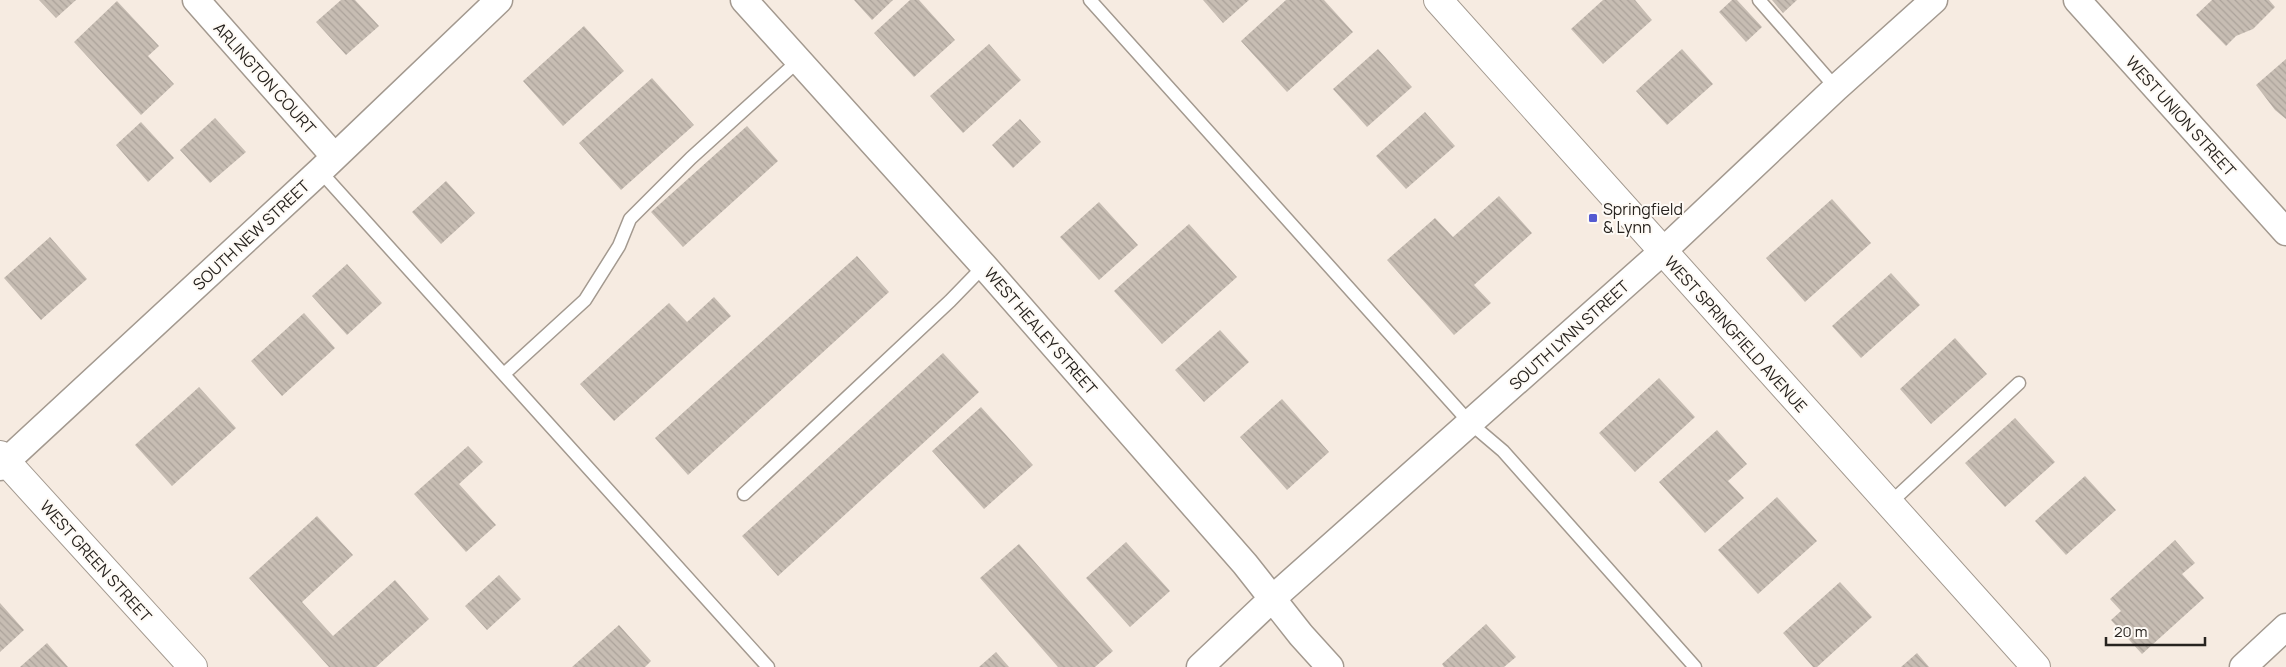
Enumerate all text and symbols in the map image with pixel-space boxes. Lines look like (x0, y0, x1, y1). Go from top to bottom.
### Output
street label: ARLINGTON COURT (209, 17, 321, 139)
street label: WEST UNION STREET (2121, 51, 2241, 181)
street label: SOUTH NEW STREET (188, 175, 314, 295)
place label: Springfield & Lynn (1603, 198, 1683, 238)
marker: Springfield & Lynn (1587, 212, 1599, 224)
street label: WEST SPRINGFIELD AVENUE (1660, 251, 1812, 417)
street label: WEST HEALEY STREET (980, 263, 1103, 400)
street label: SOUTH LYNN STREET (1504, 275, 1634, 395)
street label: WEST GREEN STREET (35, 495, 157, 627)
scale bar (2106, 614, 2205, 646)
text: 20 m (2114, 621, 2147, 642)

